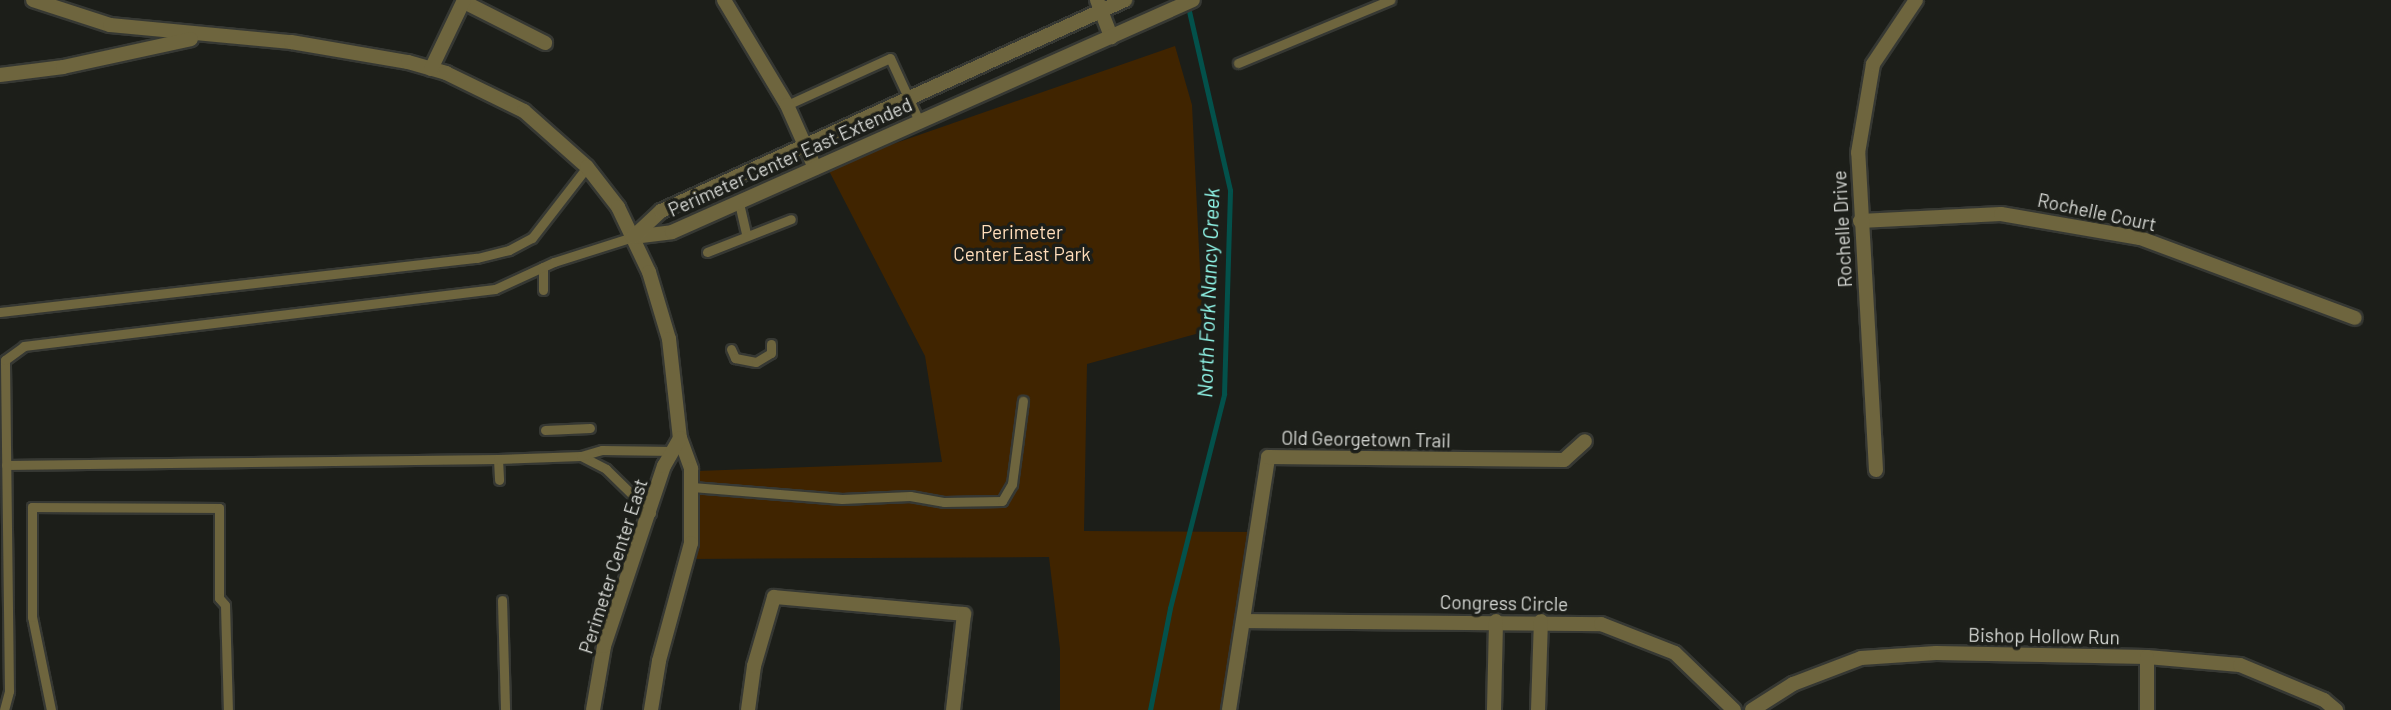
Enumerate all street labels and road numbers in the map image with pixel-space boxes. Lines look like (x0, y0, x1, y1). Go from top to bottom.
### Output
street label: Perimeter Center East Extended (665, 93, 915, 221)
street label: Rochelle Drive (1828, 170, 1856, 288)
street label: Rochelle Court (2036, 188, 2158, 236)
street label: Old Georgetown Trail (1281, 426, 1451, 452)
street label: Perimeter Center East (574, 476, 652, 656)
street label: Congress Circle (1440, 590, 1568, 616)
street label: Bishop Hollow Run (1968, 623, 2120, 649)

